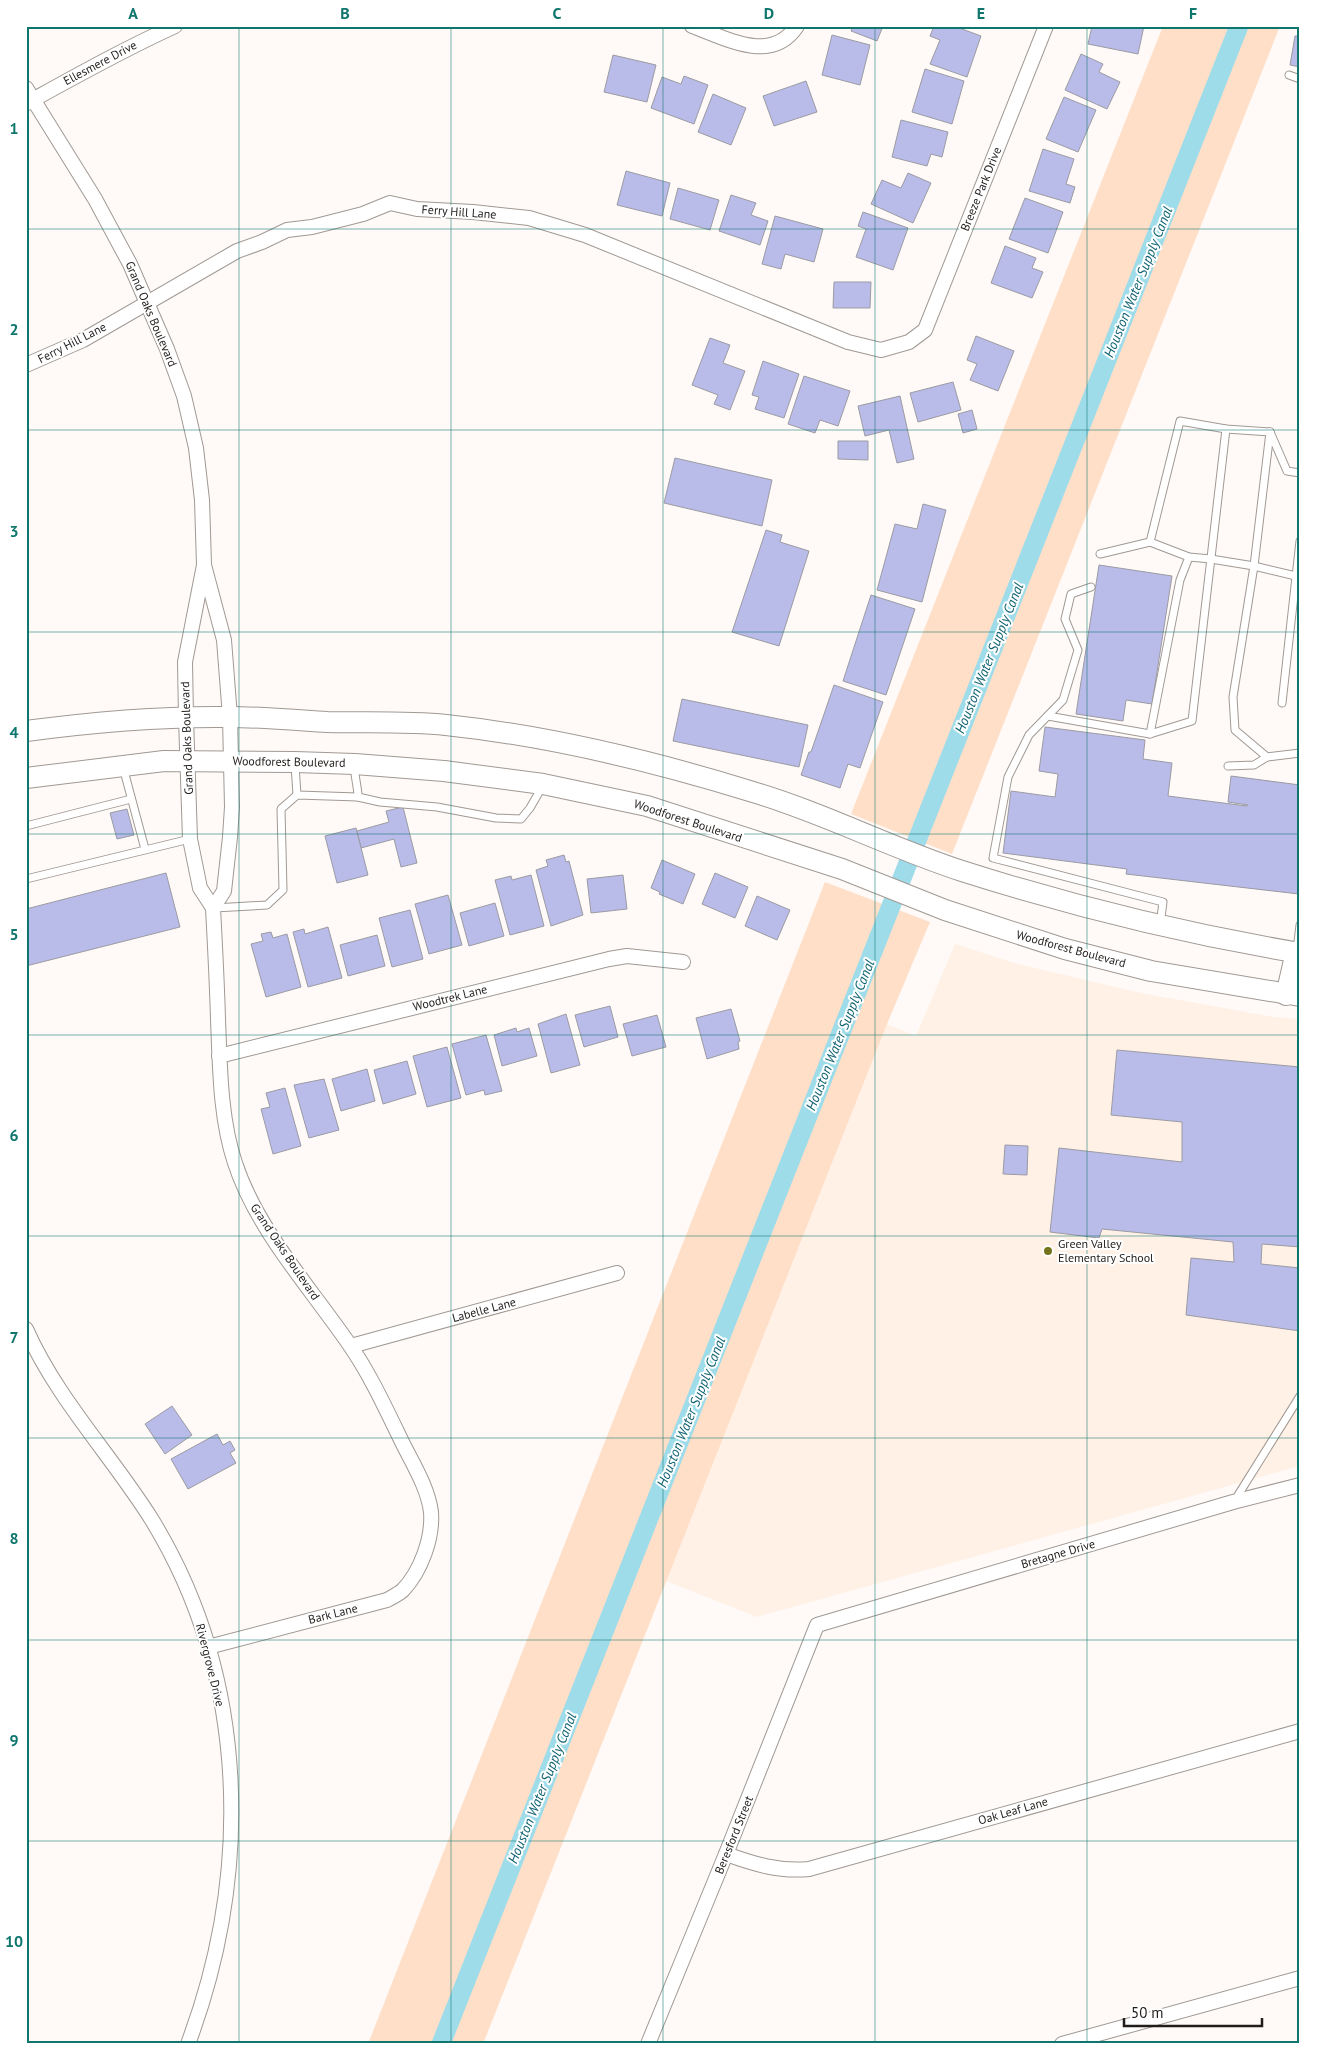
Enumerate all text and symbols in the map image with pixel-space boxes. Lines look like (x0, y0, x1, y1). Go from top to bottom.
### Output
text: A (128, 3, 138, 23)
text: B (340, 3, 350, 23)
text: C (553, 3, 562, 23)
text: D (764, 3, 774, 23)
text: E (977, 3, 985, 23)
text: F (1189, 3, 1197, 23)
street label: Ellesmere Drive (61, 37, 139, 88)
text: 1 (9, 118, 19, 138)
street label: Breeze Park Drive (957, 145, 1004, 233)
street label: Ferry Hill Lane (421, 201, 497, 222)
water label: Houston Water Supply Canal (1100, 204, 1177, 360)
street label: Grand Oaks Boulevard (122, 259, 180, 369)
text: 2 (9, 319, 19, 339)
street label: Ferry Hill Lane (35, 319, 109, 366)
text: 3 (9, 521, 19, 541)
water label: Houston Water Supply Canal (951, 580, 1028, 736)
street label: Grand Oaks Boulevard (177, 681, 196, 795)
text: 4 (9, 722, 19, 742)
street label: Woodforest Boulevard (232, 753, 346, 770)
street label: Woodforest Boulevard (632, 796, 744, 845)
text: 5 (9, 924, 19, 944)
street label: Woodforest Boulevard (1015, 927, 1128, 970)
water label: Houston Water Supply Canal (802, 957, 879, 1113)
street label: Woodtrek Lane (411, 981, 489, 1014)
text: 6 (9, 1125, 19, 1145)
street label: Grand Oaks Boulevard (248, 1201, 323, 1303)
place label: Green Valley Elementary School (1058, 1236, 1154, 1265)
marker: Green Valley Elementary School (1042, 1245, 1054, 1257)
street label: Labelle Lane (450, 1294, 517, 1325)
text: 7 (9, 1327, 19, 1347)
water label: Houston Water Supply Canal (653, 1334, 730, 1490)
text: 8 (9, 1528, 19, 1548)
street label: Bretagne Drive (1019, 1536, 1097, 1571)
street label: Bark Lane (307, 1600, 359, 1627)
street label: Rivergrove Drive (193, 1622, 228, 1708)
water label: Houston Water Supply Canal (504, 1710, 581, 1866)
text: 9 (9, 1730, 19, 1750)
street label: Oak Leaf Lane (976, 1793, 1049, 1828)
street label: Beresford Street (711, 1794, 756, 1876)
text: 10 (5, 1931, 23, 1951)
scale bar (1124, 1995, 1261, 2027)
text: 50 m (1131, 2003, 1164, 2022)

